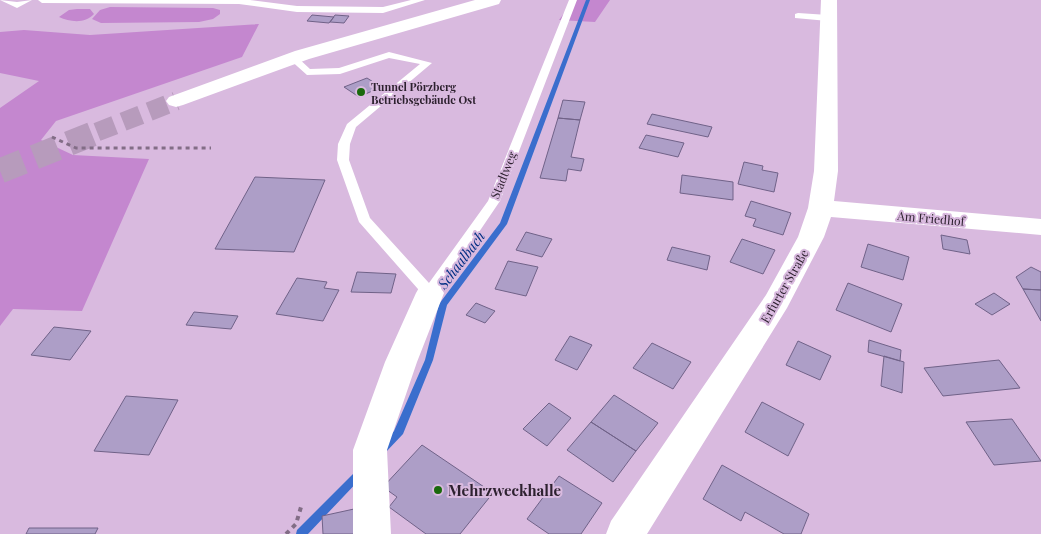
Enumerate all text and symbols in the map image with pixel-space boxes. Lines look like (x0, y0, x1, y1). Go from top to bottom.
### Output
place label: Tunnel Pörzberg Betriebsgebäude Ost (371, 79, 476, 107)
marker: Tunnel Pörzberg Betriebsgebäude Ost (355, 86, 367, 98)
street label: Stadtweg (486, 148, 520, 201)
street label: Am Friedhof (896, 207, 966, 229)
water label: Schaalbach (432, 227, 489, 294)
street label: Erfurter Straße (756, 246, 812, 326)
place label: Mehrzweckhalle (448, 480, 562, 500)
marker: Mehrzweckhalle (432, 484, 444, 496)

